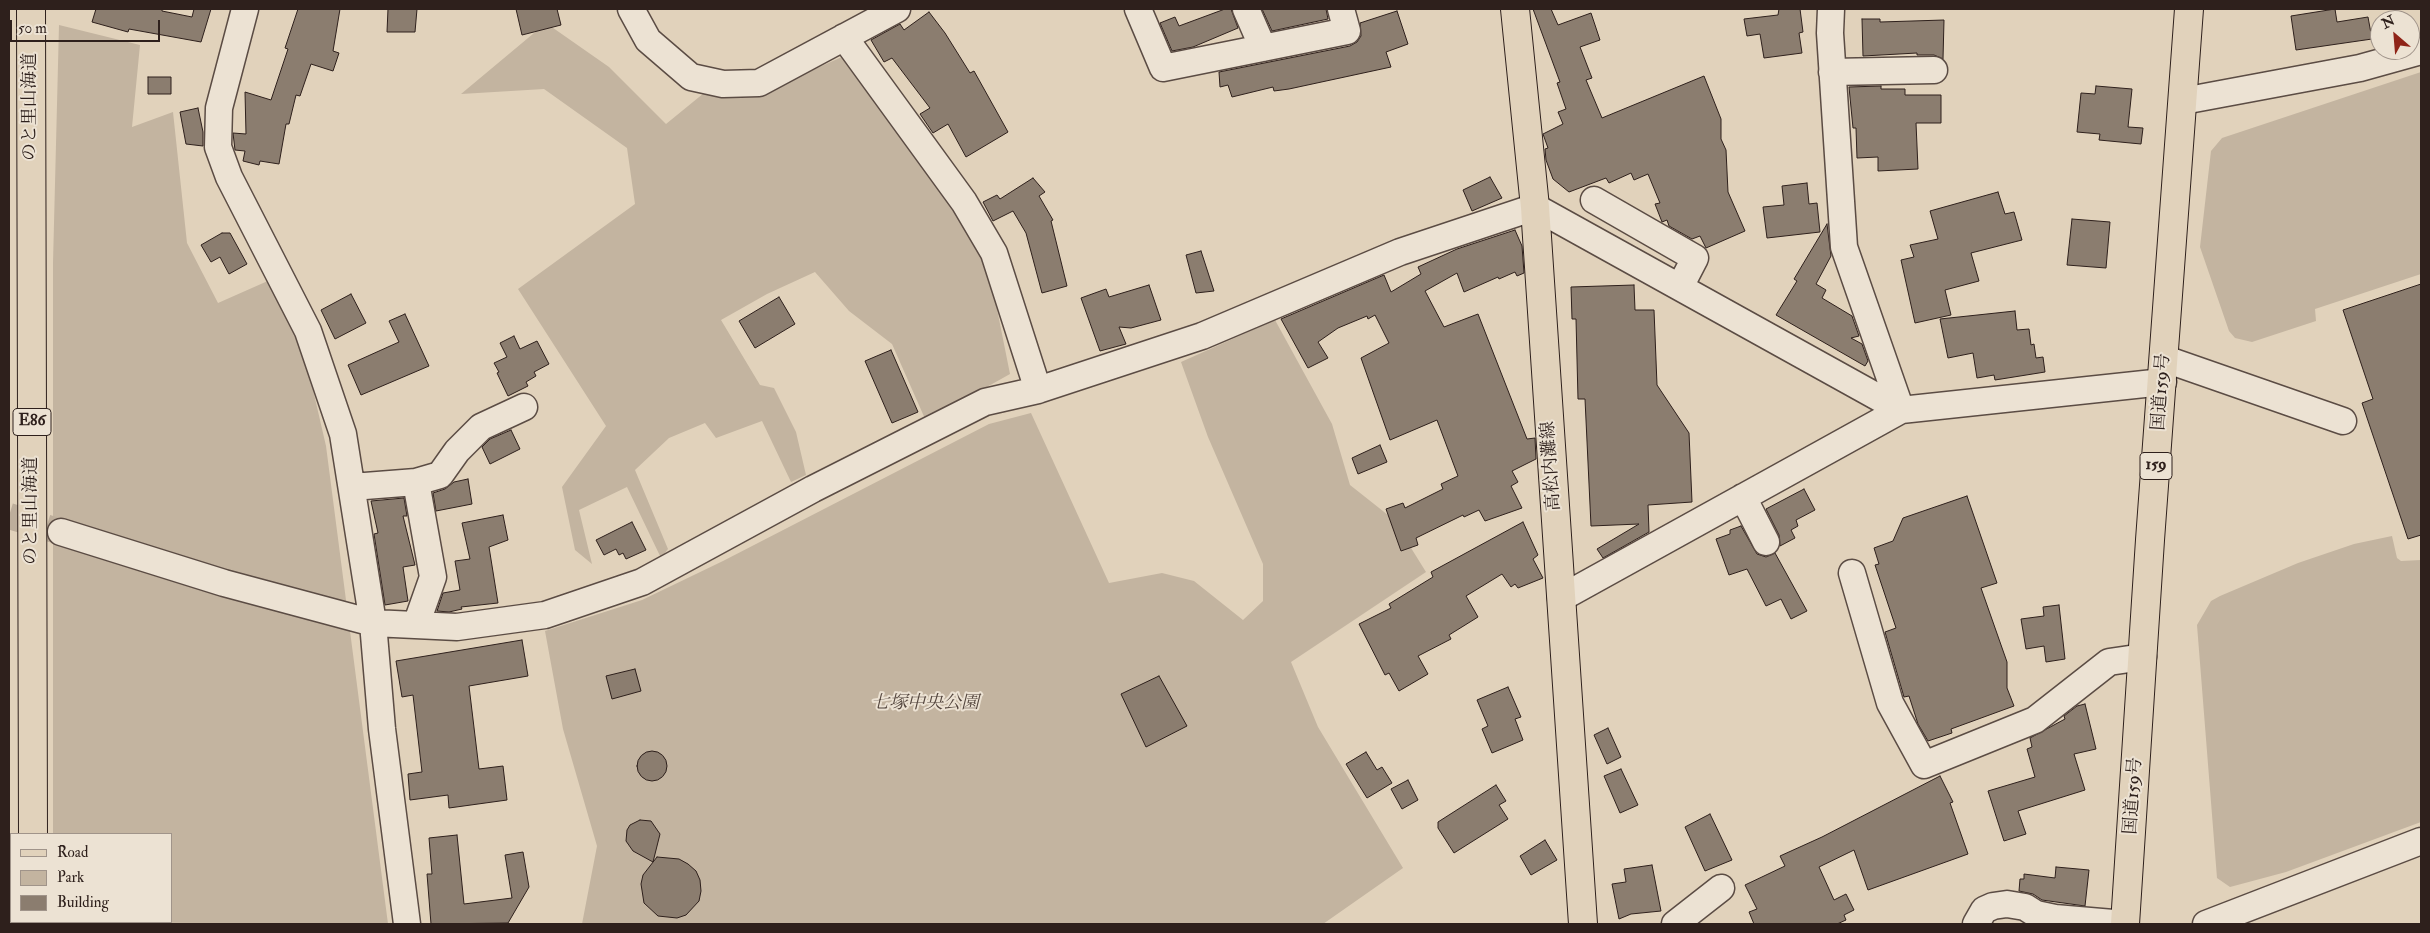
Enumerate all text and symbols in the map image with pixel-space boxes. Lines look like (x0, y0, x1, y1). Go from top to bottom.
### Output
scale bar (12, 10, 162, 42)
north arrow (2370, 10, 2420, 60)
text: N (2379, 12, 2398, 33)
text: 50 m (18, 19, 47, 38)
street label: のと里山海道 (20, 53, 42, 161)
street label: 国道159号 (2149, 353, 2175, 431)
road number: E86 (13, 408, 51, 436)
street label: 高松内灘線 (1538, 420, 1566, 512)
road number: 159 (2140, 452, 2172, 480)
street label: のと里山海道 (21, 457, 43, 565)
park label: 七塚中央公園 (871, 693, 979, 715)
street label: 国道159号 (2121, 757, 2147, 835)
legend (10, 833, 172, 923)
text: Road (57, 843, 88, 862)
text: Park (57, 868, 84, 887)
text: Building (57, 893, 109, 912)

